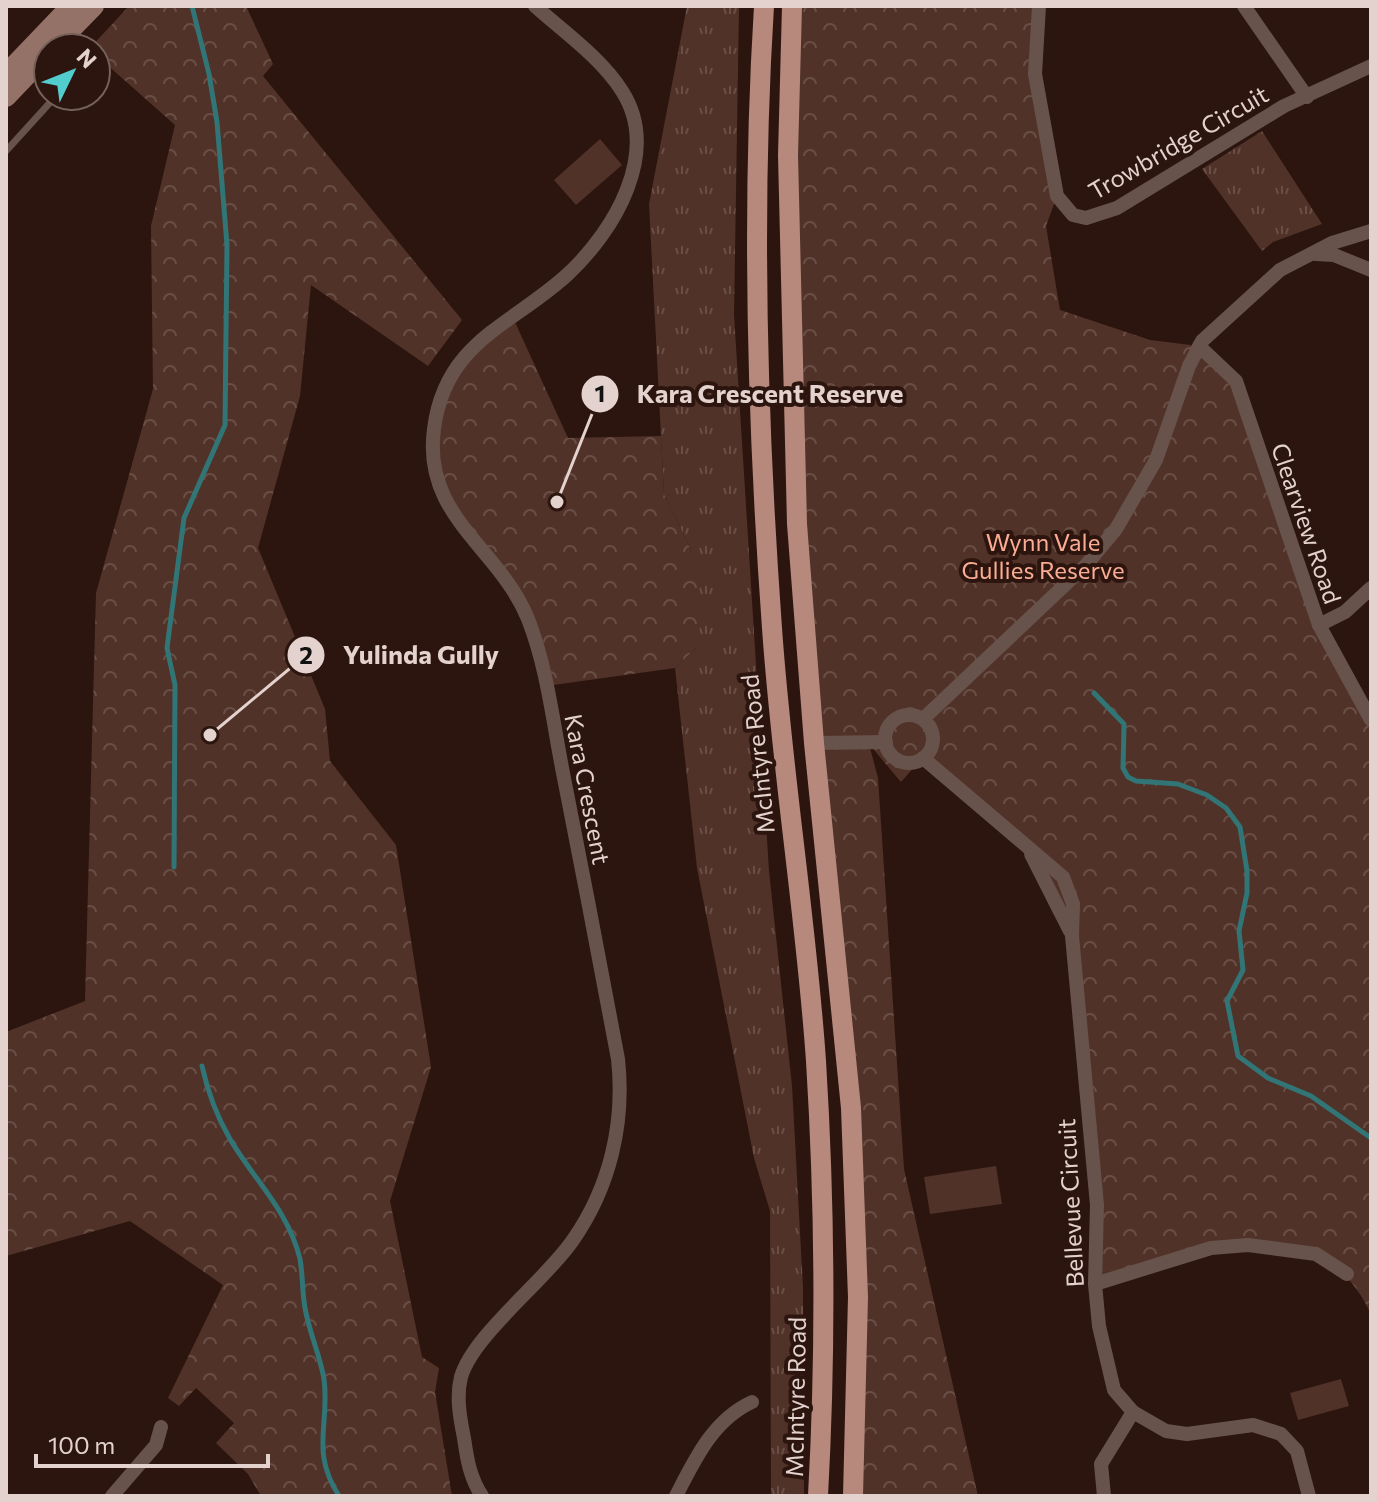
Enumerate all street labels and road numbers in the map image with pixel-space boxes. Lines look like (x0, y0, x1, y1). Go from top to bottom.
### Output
street label: Trowbridge Circuit (1083, 79, 1273, 205)
street label: Clearview Road (1266, 439, 1348, 607)
street label: McIntyre Road (734, 673, 780, 835)
street label: Kara Crescent (559, 711, 617, 867)
street label: Bellevue Circuit (1051, 1118, 1089, 1288)
street label: McIntyre Road (779, 1317, 811, 1477)

